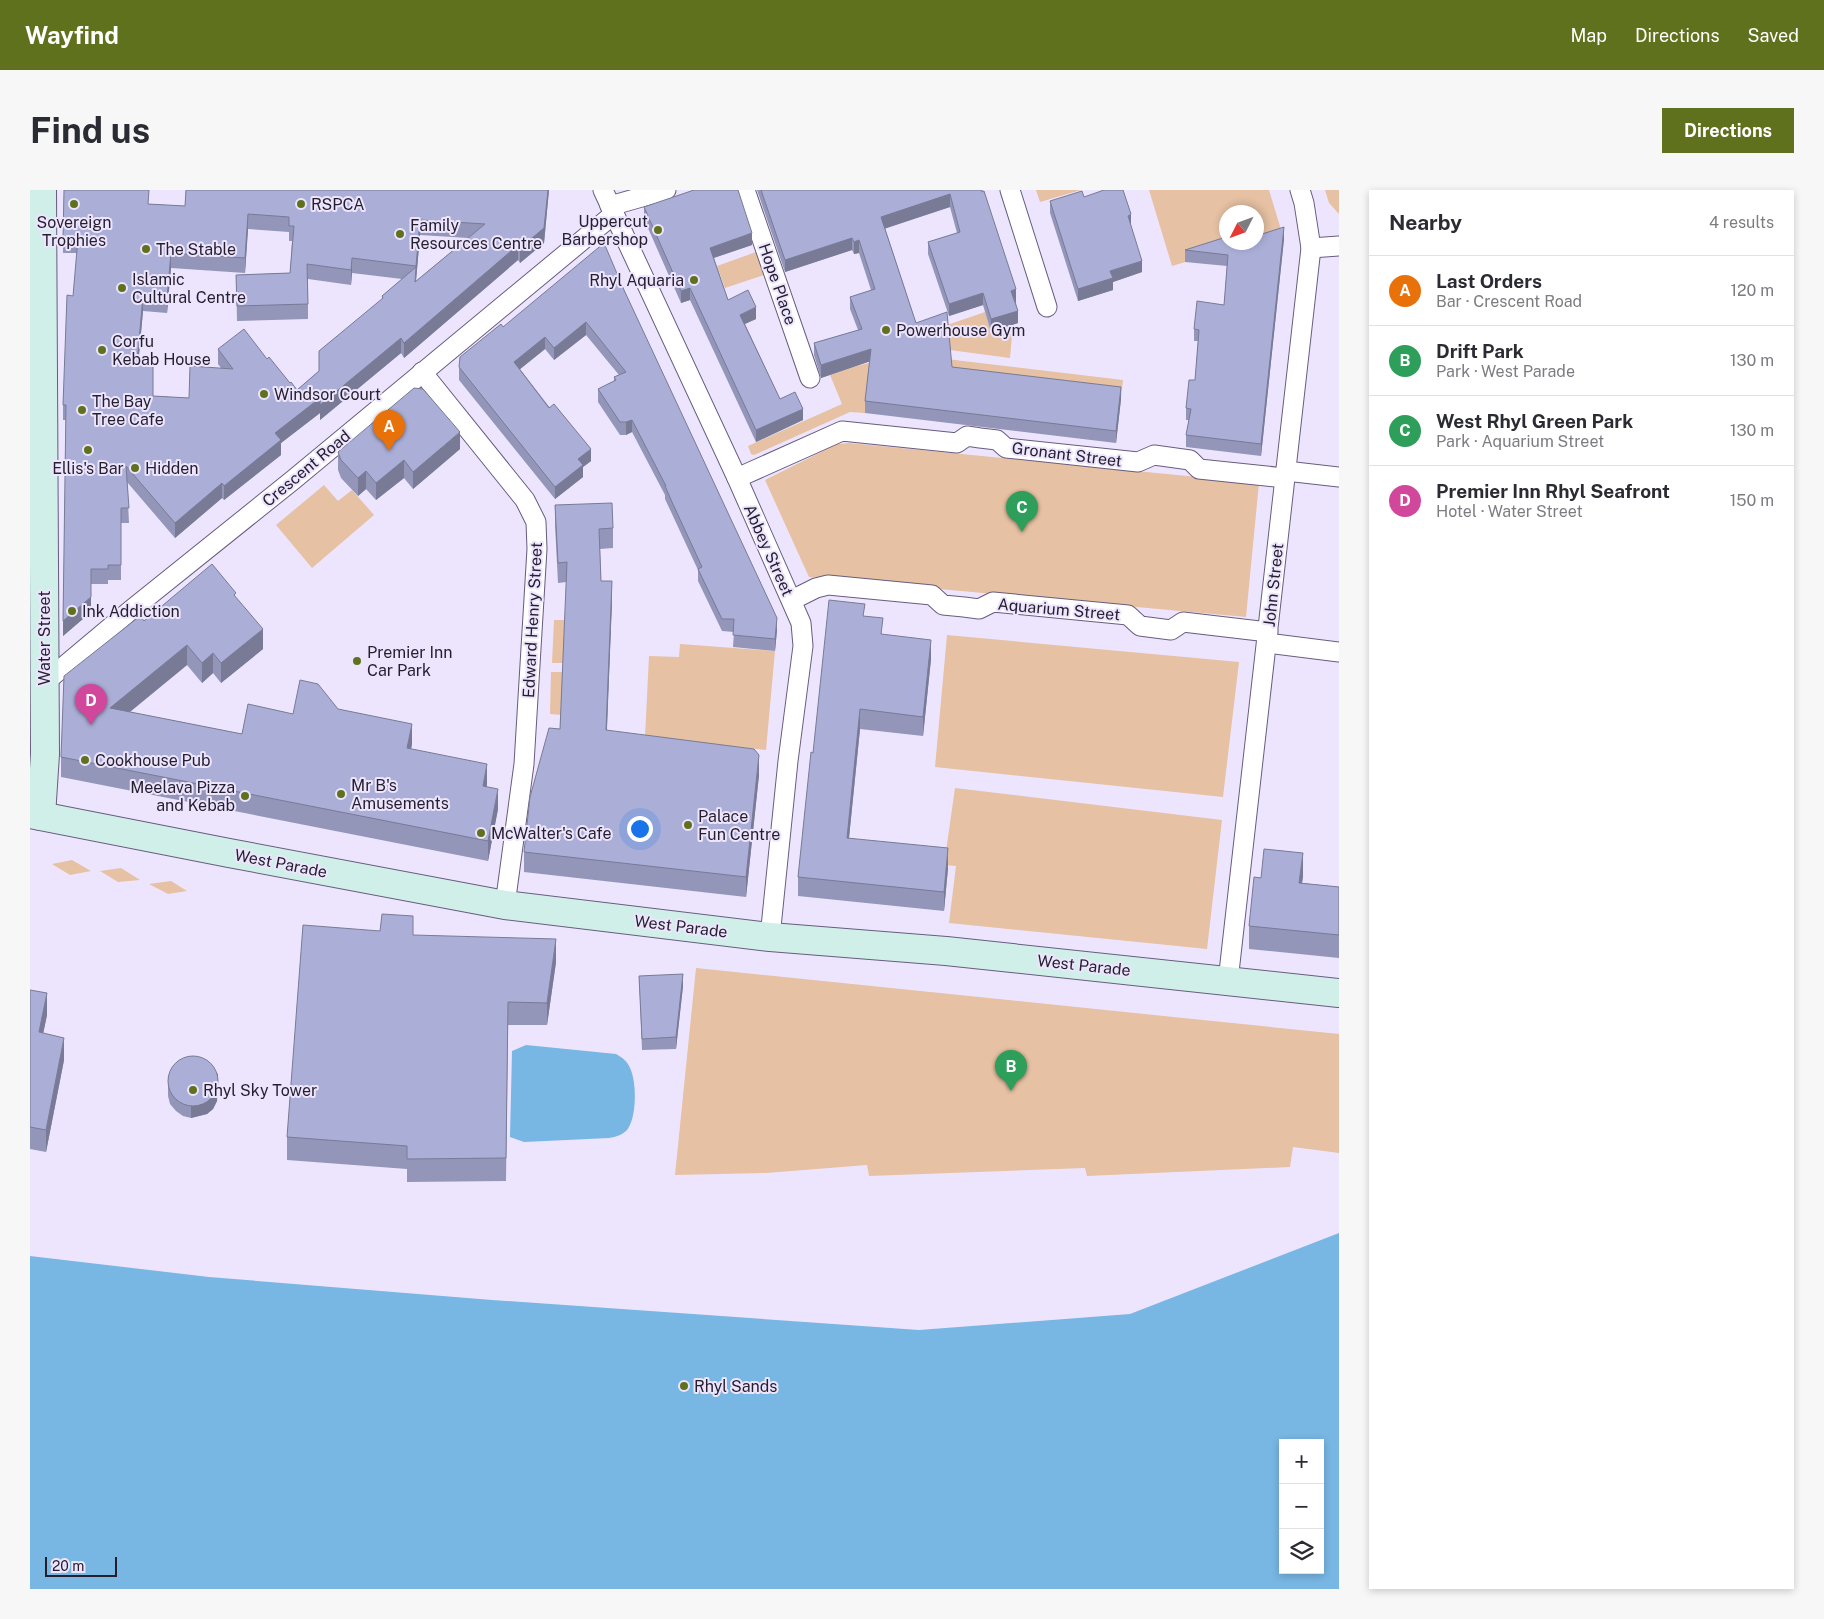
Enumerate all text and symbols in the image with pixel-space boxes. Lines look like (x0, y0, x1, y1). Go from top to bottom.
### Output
text: Wayfind (25, 21, 119, 49)
text: Map (1570, 25, 1607, 46)
text: Directions (1635, 25, 1720, 46)
text: Saved (1748, 25, 1799, 46)
button: Directions (1662, 108, 1794, 153)
text: Find us (30, 110, 150, 151)
place label: RSPCA (311, 195, 365, 214)
marker: Sovereign Trophies (68, 198, 80, 210)
marker: RSPCA (295, 198, 307, 210)
north arrow (1219, 205, 1264, 250)
text: Nearby (1389, 210, 1462, 235)
place label: Uppercut Barbershop (561, 212, 648, 249)
place label: Sovereign Trophies (37, 213, 111, 250)
text: 4 results (1709, 213, 1774, 232)
place label: Family Resources Centre (410, 216, 542, 253)
marker: Uppercut Barbershop (652, 224, 664, 236)
marker: Family Resources Centre (394, 228, 406, 240)
place label: The Stable (156, 240, 236, 259)
street label: Hope Place (755, 241, 800, 327)
marker: The Stable (140, 243, 152, 255)
place label: Islamic Cultural Centre (132, 270, 246, 307)
text: Last Orders (1436, 270, 1542, 292)
place label: Rhyl Aquaria (589, 271, 684, 290)
marker: Rhyl Aquaria (688, 274, 700, 286)
text: A (1399, 281, 1411, 300)
text: 120 m (1730, 281, 1774, 300)
marker: Islamic Cultural Centre (116, 282, 128, 294)
text: Bar · Crescent Road (1436, 292, 1582, 311)
place label: Powerhouse Gym (896, 321, 1025, 340)
marker: Powerhouse Gym (880, 324, 892, 336)
place label: Corfu Kebab House (112, 332, 211, 369)
text: Drift Park (1436, 340, 1524, 362)
marker: Corfu Kebab House (96, 344, 108, 356)
text: B (1400, 351, 1410, 370)
text: 130 m (1730, 351, 1774, 370)
text: Park · West Parade (1436, 362, 1575, 381)
place label: Windsor Court (274, 385, 381, 404)
marker: Windsor Court (258, 388, 270, 400)
place label: The Bay Tree Cafe (92, 392, 164, 429)
marker: The Bay Tree Cafe (76, 404, 88, 416)
pin: A (373, 410, 405, 451)
text: West Rhyl Green Park (1436, 410, 1633, 432)
text: C (1399, 421, 1411, 440)
text: 130 m (1730, 421, 1774, 440)
street label: Crescent Road (259, 426, 354, 511)
text: Park · Aquarium Street (1436, 432, 1604, 451)
street label: Gronant Street (1011, 438, 1123, 471)
marker: Ellis's Bar (82, 444, 94, 456)
place label: Ellis's Bar (52, 459, 124, 478)
place label: Hidden (145, 459, 199, 478)
marker: Hidden (129, 462, 141, 474)
text: Premier Inn Rhyl Seafront (1436, 480, 1670, 502)
pin: C (1006, 491, 1038, 532)
text: D (1399, 491, 1411, 510)
text: 150 m (1730, 491, 1774, 510)
street label: Abbey Street (740, 501, 797, 599)
text: Hotel · Water Street (1436, 502, 1583, 521)
street label: Edward Henry Street (519, 542, 546, 698)
street label: John Street (1260, 542, 1287, 628)
street label: Water Street (35, 590, 54, 686)
street label: Aquarium Street (997, 595, 1121, 624)
place label: Ink Addiction (82, 602, 180, 621)
marker: Ink Addiction (66, 605, 78, 617)
place label: Premier Inn Car Park (367, 643, 452, 680)
marker: Premier Inn Car Park (351, 655, 363, 667)
pin: D (75, 684, 107, 725)
place label: Cookhouse Pub (95, 751, 211, 770)
marker: Cookhouse Pub (79, 754, 91, 766)
place label: Mr B's Amusements (351, 776, 449, 813)
place label: Meelava Pizza and Kebab (130, 778, 235, 815)
marker: Mr B's Amusements (335, 788, 347, 800)
marker: Meelava Pizza and Kebab (239, 790, 251, 802)
place label: Palace Fun Centre (698, 807, 780, 844)
your location (627, 816, 653, 842)
marker: Palace Fun Centre (682, 819, 694, 831)
place label: McWalter's Cafe (491, 824, 612, 843)
marker: McWalter's Cafe (475, 827, 487, 839)
street label: West Parade (233, 845, 329, 882)
street label: West Parade (633, 911, 729, 942)
street label: West Parade (1036, 951, 1132, 980)
pin: B (995, 1050, 1027, 1091)
place label: Rhyl Sky Tower (203, 1081, 317, 1100)
marker: Rhyl Sky Tower (187, 1084, 199, 1096)
place label: Rhyl Sands (694, 1377, 777, 1396)
marker: Rhyl Sands (678, 1380, 690, 1392)
map controls (1279, 1439, 1324, 1574)
button: + (1279, 1439, 1324, 1484)
button: − (1279, 1484, 1324, 1529)
button: layers (1279, 1529, 1324, 1574)
scale bar (45, 1554, 118, 1577)
text: 20 m (52, 1558, 84, 1574)

